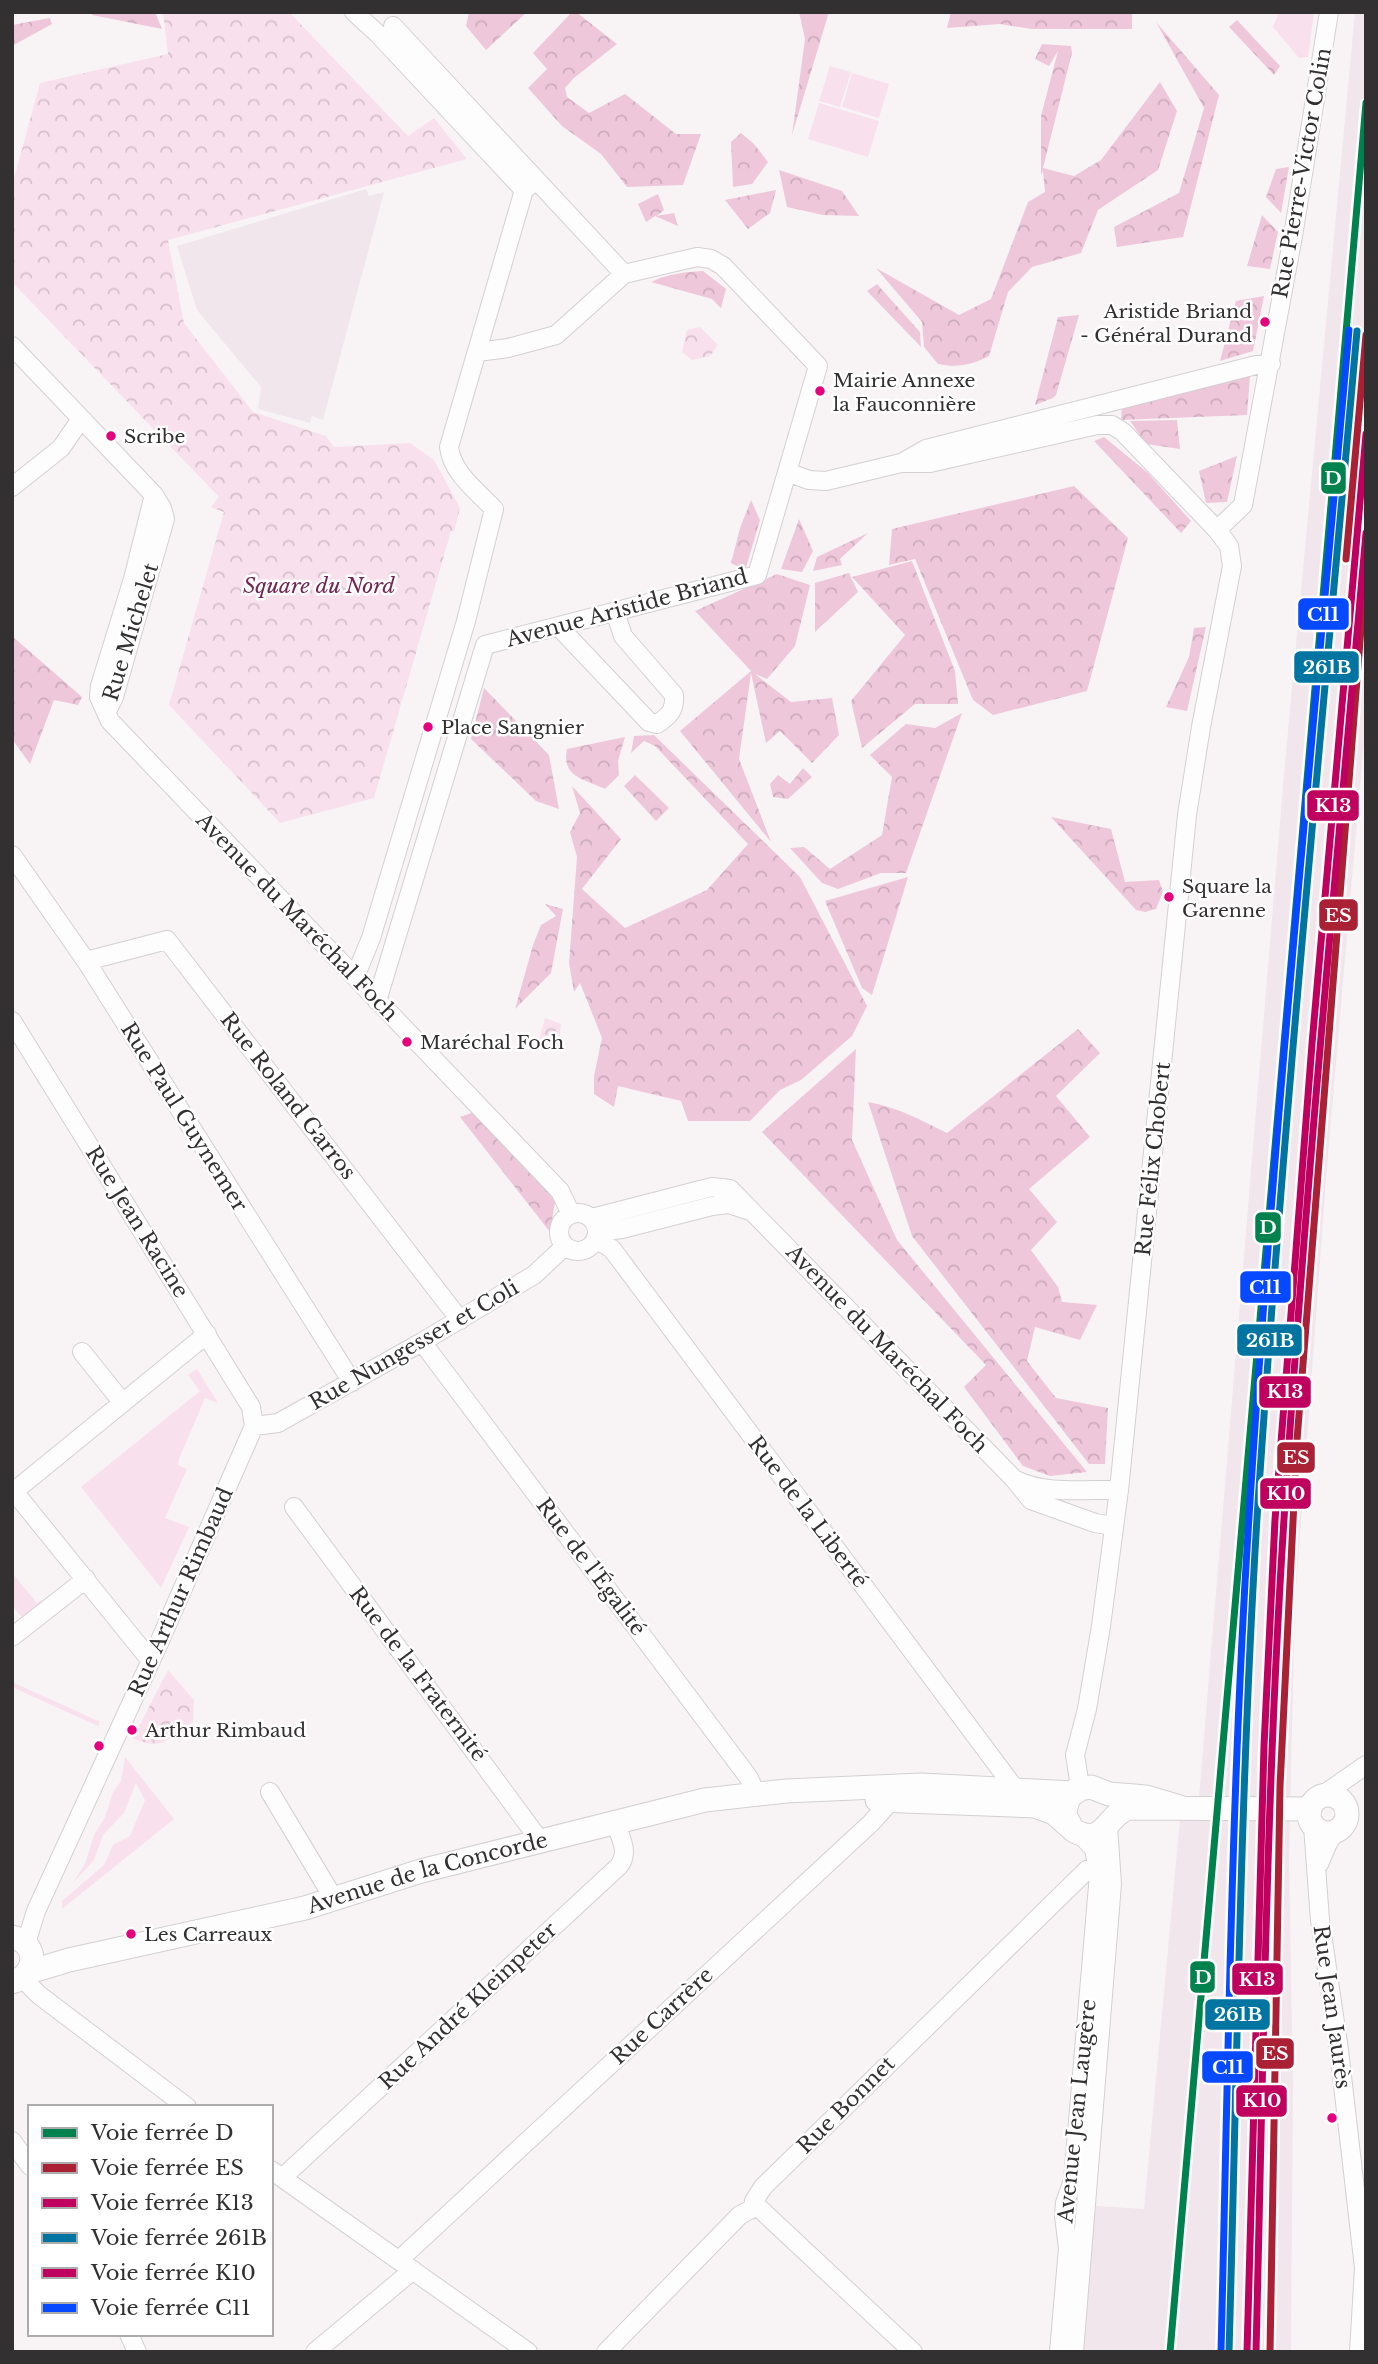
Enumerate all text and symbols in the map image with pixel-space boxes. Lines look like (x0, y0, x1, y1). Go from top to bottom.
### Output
street label: Rue Pierre-Victor Colin (1267, 46, 1337, 300)
place label: Aristide Briand - Général Durand (1080, 300, 1252, 347)
marker: Aristide Briand - Général Durand (1258, 315, 1272, 329)
place label: Mairie Annexe la Fauconnière (833, 369, 976, 416)
marker: Mairie Annexe la Fauconnière (813, 384, 827, 398)
place label: Scribe (124, 425, 185, 448)
marker: Scribe (104, 429, 118, 443)
line badge: D (1320, 461, 1347, 495)
text: D (1324, 467, 1342, 490)
street label: Rue Michelet (98, 560, 164, 704)
street label: Avenue Aristide Briand (502, 563, 751, 653)
park label: Square du Nord (243, 573, 396, 599)
line badge: C11 (1297, 597, 1350, 631)
text: C11 (1307, 603, 1339, 626)
line badge: 261B (1293, 650, 1360, 684)
text: 261B (1303, 656, 1351, 679)
place label: Place Sangnier (441, 716, 584, 739)
marker: Place Sangnier (421, 720, 435, 734)
line badge: K13 (1306, 789, 1360, 822)
text: K13 (1315, 794, 1351, 817)
street label: Avenue du Maréchal Foch (190, 807, 403, 1027)
place label: Square la Garenne (1182, 875, 1272, 922)
marker: Square la Garenne (1162, 890, 1176, 904)
line badge: ES (1318, 898, 1359, 932)
text: ES (1324, 904, 1352, 927)
street label: Rue Roland Garros (215, 1007, 361, 1185)
street label: Rue Paul Guynemer (115, 1018, 253, 1216)
place label: Maréchal Foch (420, 1031, 564, 1054)
marker: Maréchal Foch (400, 1035, 414, 1049)
street label: Rue Félix Chobert (1130, 1061, 1176, 1257)
street label: Rue Jean Racine (80, 1141, 194, 1303)
line badge: D (1254, 1211, 1282, 1244)
text: D (1259, 1216, 1277, 1239)
street label: Avenue du Maréchal Foch (780, 1239, 993, 1459)
line badge: C11 (1239, 1270, 1292, 1304)
street label: Rue Nungesser et Coli (305, 1274, 523, 1416)
text: C11 (1249, 1276, 1281, 1299)
line badge: 261B (1236, 1323, 1303, 1357)
text: 261B (1246, 1329, 1294, 1352)
line badge: K13 (1258, 1375, 1312, 1409)
text: K13 (1267, 1380, 1303, 1403)
street label: Rue de la Liberté (742, 1431, 874, 1593)
line badge: ES (1276, 1441, 1316, 1474)
text: ES (1282, 1446, 1310, 1469)
line badge: K10 (1259, 1477, 1312, 1510)
text: K10 (1267, 1482, 1305, 1505)
street label: Rue Arthur Rimbaud (123, 1484, 239, 1700)
street label: Rue de l'Égalité (531, 1493, 651, 1641)
street label: Rue de la Fraternité (344, 1581, 492, 1767)
place label: Arthur Rimbaud (144, 1719, 306, 1742)
marker: Arthur Rimbaud (125, 1723, 139, 1737)
unlabelled marker (92, 1739, 106, 1753)
street label: Avenue de la Concorde (303, 1827, 550, 1920)
street label: Rue André Kleinpeter (374, 1917, 562, 2095)
place label: Les Carreaux (144, 1923, 273, 1946)
street label: Rue Jean Jaurès (1308, 1923, 1356, 2091)
marker: Les Carreaux (124, 1927, 138, 1941)
line badge: D (1189, 1960, 1216, 1994)
street label: Rue Carrère (605, 1962, 719, 2070)
line badge: K13 (1231, 1962, 1284, 1996)
text: D (1194, 1966, 1212, 1989)
text: K13 (1239, 1968, 1275, 1991)
street label: Avenue Jean Laugère (1052, 1998, 1102, 2225)
line badge: 261B (1204, 1998, 1271, 2031)
text: 261B (1214, 2003, 1262, 2026)
line badge: ES (1255, 2037, 1295, 2070)
text: ES (1261, 2042, 1289, 2065)
line badge: C11 (1201, 2050, 1254, 2084)
street label: Rue Bonnet (792, 2051, 900, 2159)
text: C11 (1212, 2056, 1244, 2079)
line badge: K10 (1235, 2084, 1288, 2118)
text: K10 (1243, 2089, 1281, 2112)
legend (28, 2105, 273, 2336)
unlabelled marker (1325, 2111, 1339, 2125)
text: Voie ferrée D (90, 2120, 234, 2146)
text: Voie ferrée ES (90, 2155, 244, 2181)
text: Voie ferrée K13 (90, 2190, 254, 2216)
text: Voie ferrée 261B (90, 2225, 267, 2251)
text: Voie ferrée K10 (90, 2260, 256, 2286)
text: Voie ferrée C11 (90, 2295, 251, 2321)

